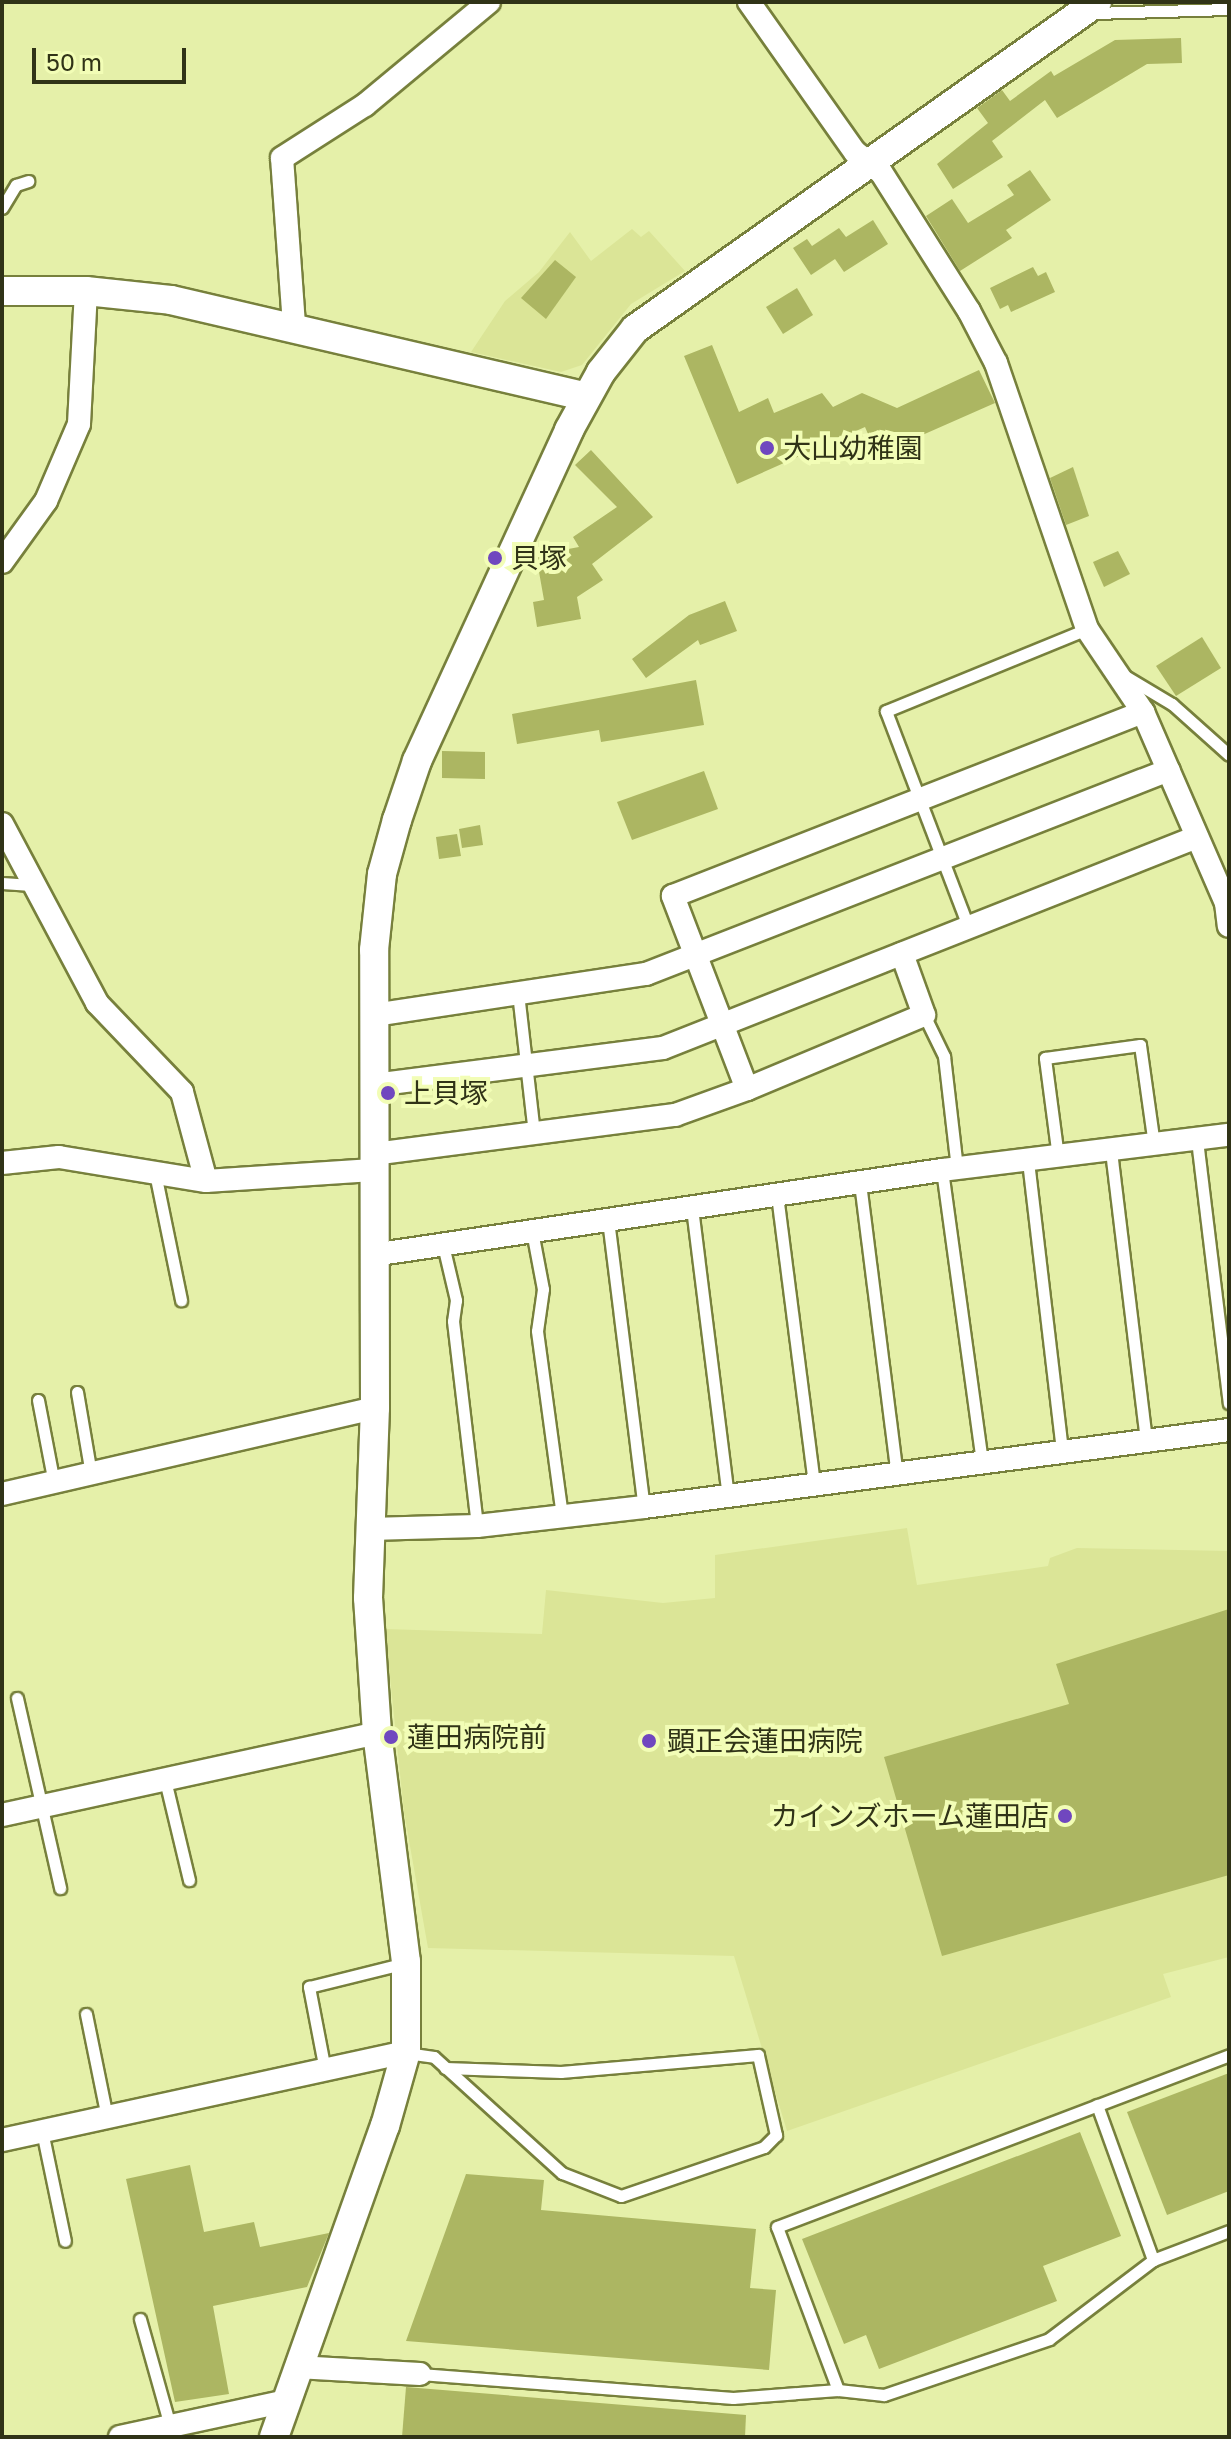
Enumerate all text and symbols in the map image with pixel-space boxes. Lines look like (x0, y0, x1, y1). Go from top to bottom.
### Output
scale bar (36, 32, 190, 82)
text: 50 m (46, 47, 102, 76)
place label: 大山幼稚園 (783, 431, 923, 465)
marker: 大山幼稚園 (758, 439, 776, 457)
place label: 貝塚 (511, 541, 567, 575)
marker: 貝塚 (486, 549, 504, 567)
place label: 上貝塚 (404, 1076, 488, 1110)
marker: 上貝塚 (379, 1084, 397, 1102)
place label: 蓮田病院前 (407, 1720, 547, 1754)
place label: 顕正会蓮田病院 (667, 1724, 863, 1758)
marker: 蓮田病院前 (382, 1728, 400, 1746)
marker: 顕正会蓮田病院 (638, 1730, 660, 1752)
place label: カインズホーム蓮田店 (769, 1799, 1049, 1833)
marker: カインズホーム蓮田店 (1056, 1807, 1074, 1825)

